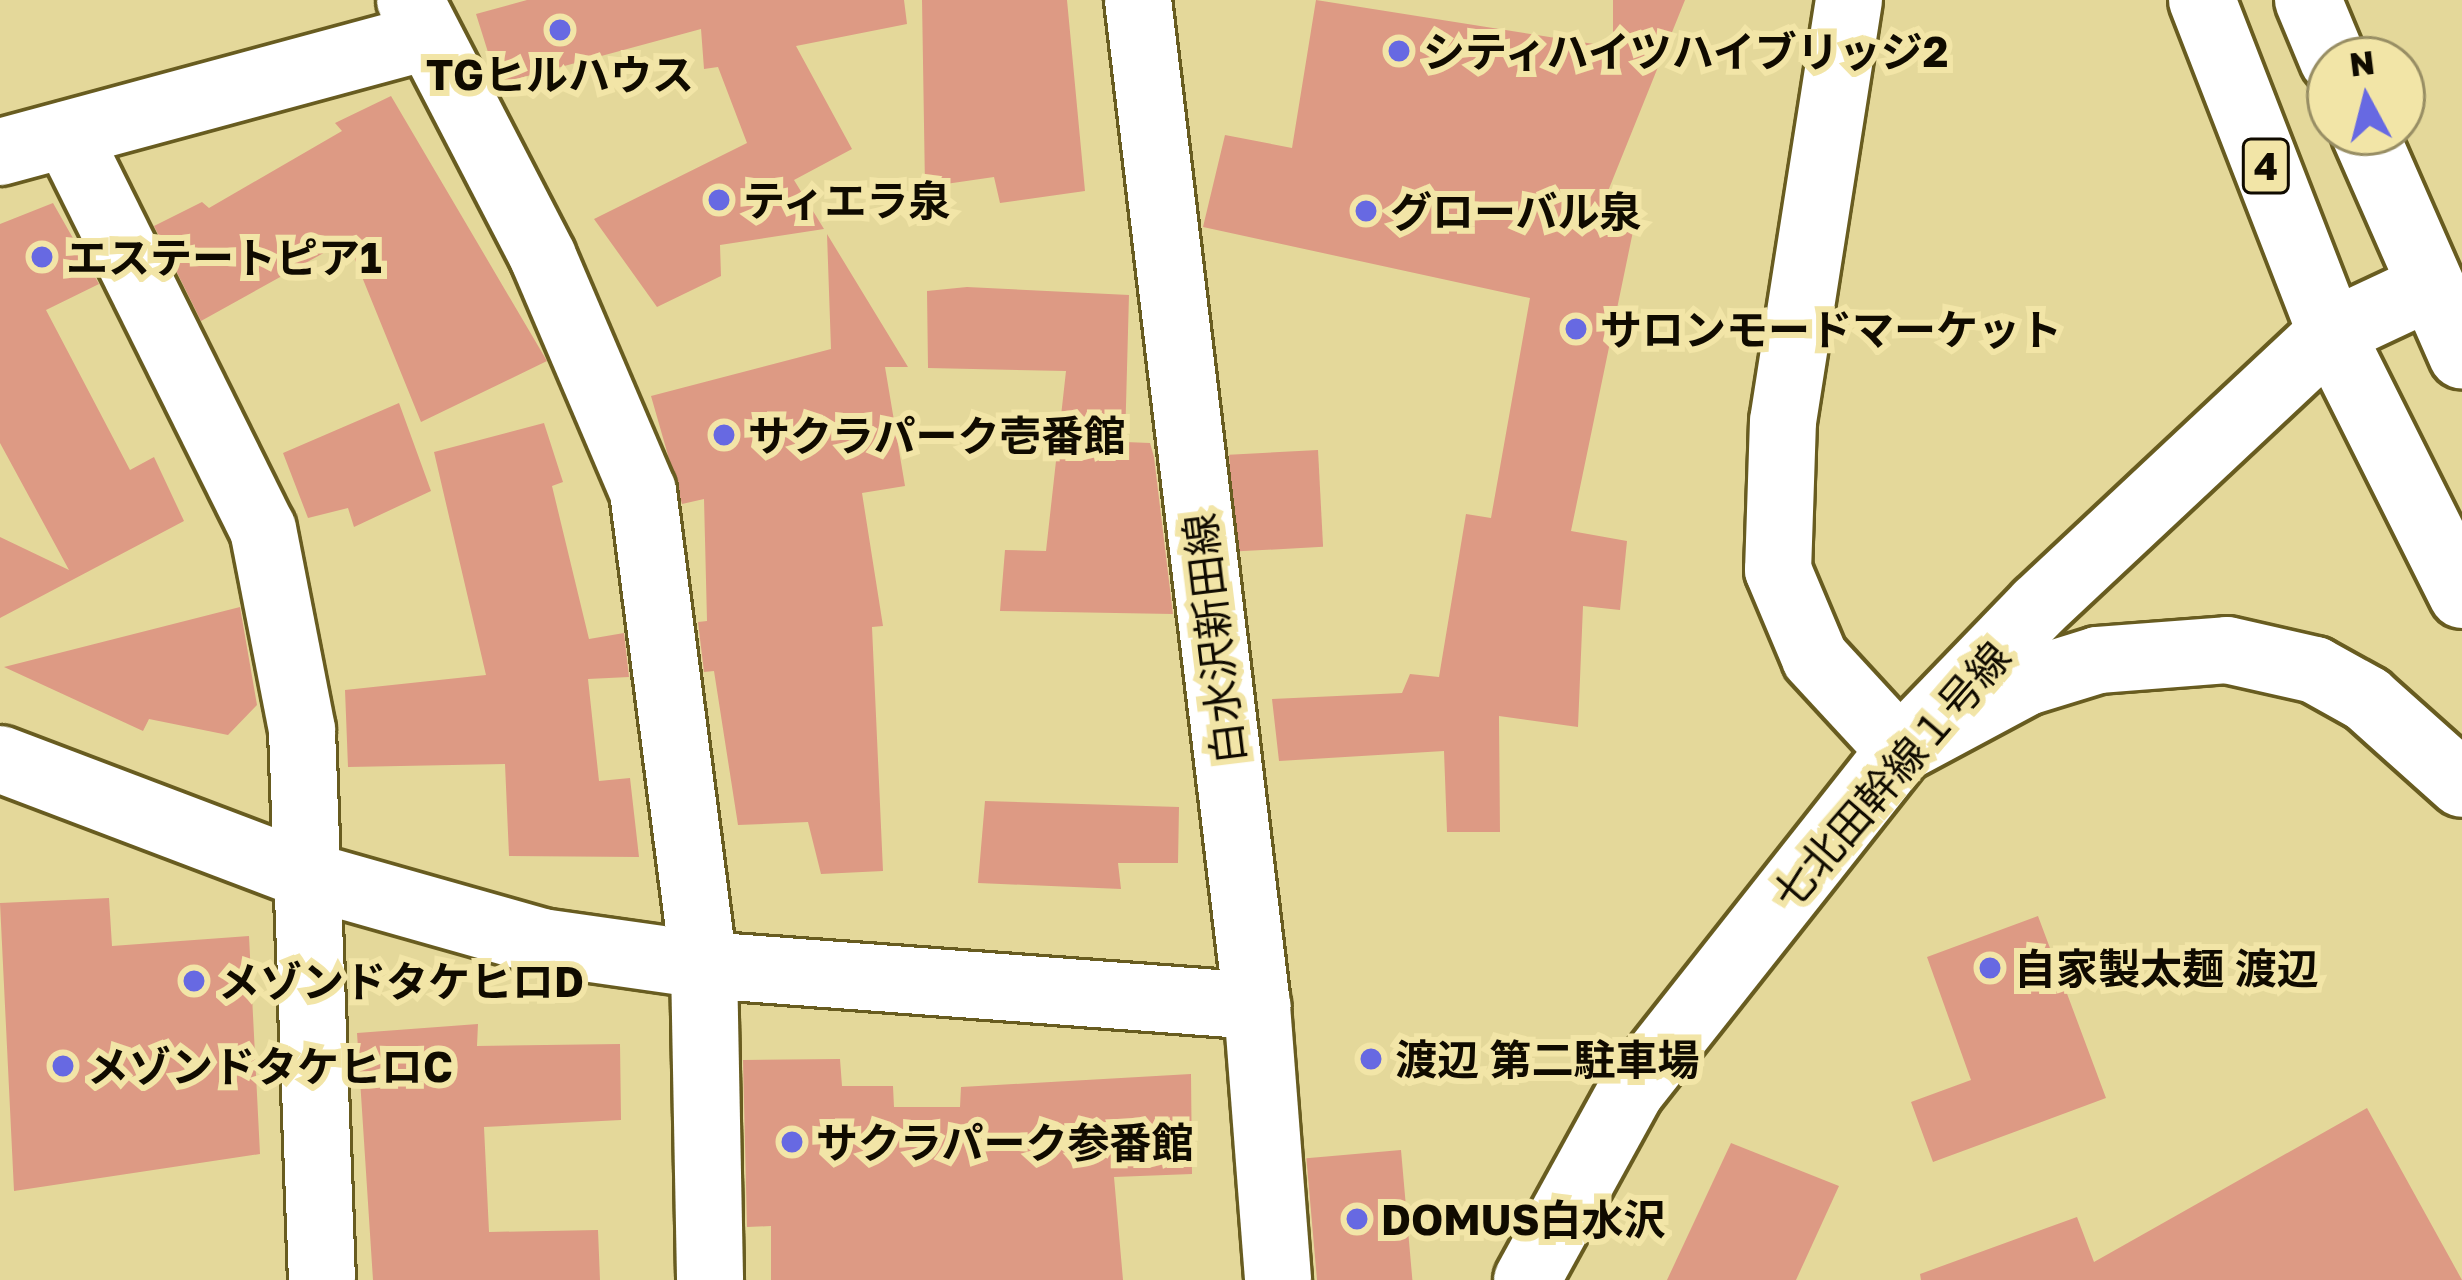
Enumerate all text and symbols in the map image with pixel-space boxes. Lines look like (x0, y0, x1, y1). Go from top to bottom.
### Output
marker: TGヒルハウス (547, 17, 573, 43)
place label: シティハイツハイブリッジ2 (1423, 26, 1953, 76)
north arrow (2306, 36, 2426, 156)
marker: シティハイツハイブリッジ2 (1386, 38, 1412, 64)
text: N (2347, 42, 2377, 84)
place label: TGヒルハウス (426, 49, 694, 99)
road number: 4 (2239, 133, 2293, 199)
place label: ティエラ泉 (743, 175, 953, 225)
place label: グローバル泉 (1390, 186, 1642, 236)
marker: ティエラ泉 (706, 187, 732, 213)
marker: グローバル泉 (1353, 198, 1379, 224)
place label: エステートピア1 (66, 232, 382, 282)
marker: エステートピア1 (29, 244, 55, 270)
place label: サロンモードマーケット (1600, 304, 2062, 354)
marker: サロンモードマーケット (1563, 316, 1589, 342)
place label: サクラパーク壱番館 (748, 410, 1126, 460)
marker: サクラパーク壱番館 (711, 422, 737, 448)
street label: 白水沢新田線 (1174, 511, 1254, 767)
street label: 七北田幹線１号線 (1762, 632, 2020, 918)
place label: 自家製太麺 渡辺 (2014, 943, 2318, 993)
marker: 自家製太麺 渡辺 (1977, 955, 2003, 981)
place label: メゾンドタケヒロD (218, 956, 584, 1006)
marker: メゾンドタケヒロD (181, 968, 207, 994)
place label: 渡辺 第二駐車場 (1395, 1034, 1699, 1084)
place label: メゾンドタケヒロC (87, 1041, 453, 1091)
marker: 渡辺 第二駐車場 (1358, 1046, 1384, 1072)
marker: メゾンドタケヒロC (50, 1053, 76, 1079)
place label: サクラパーク参番館 (816, 1117, 1194, 1167)
marker: サクラパーク参番館 (779, 1129, 805, 1155)
place label: DOMUS白水沢 (1381, 1194, 1666, 1244)
marker: DOMUS白水沢 (1344, 1206, 1370, 1232)

